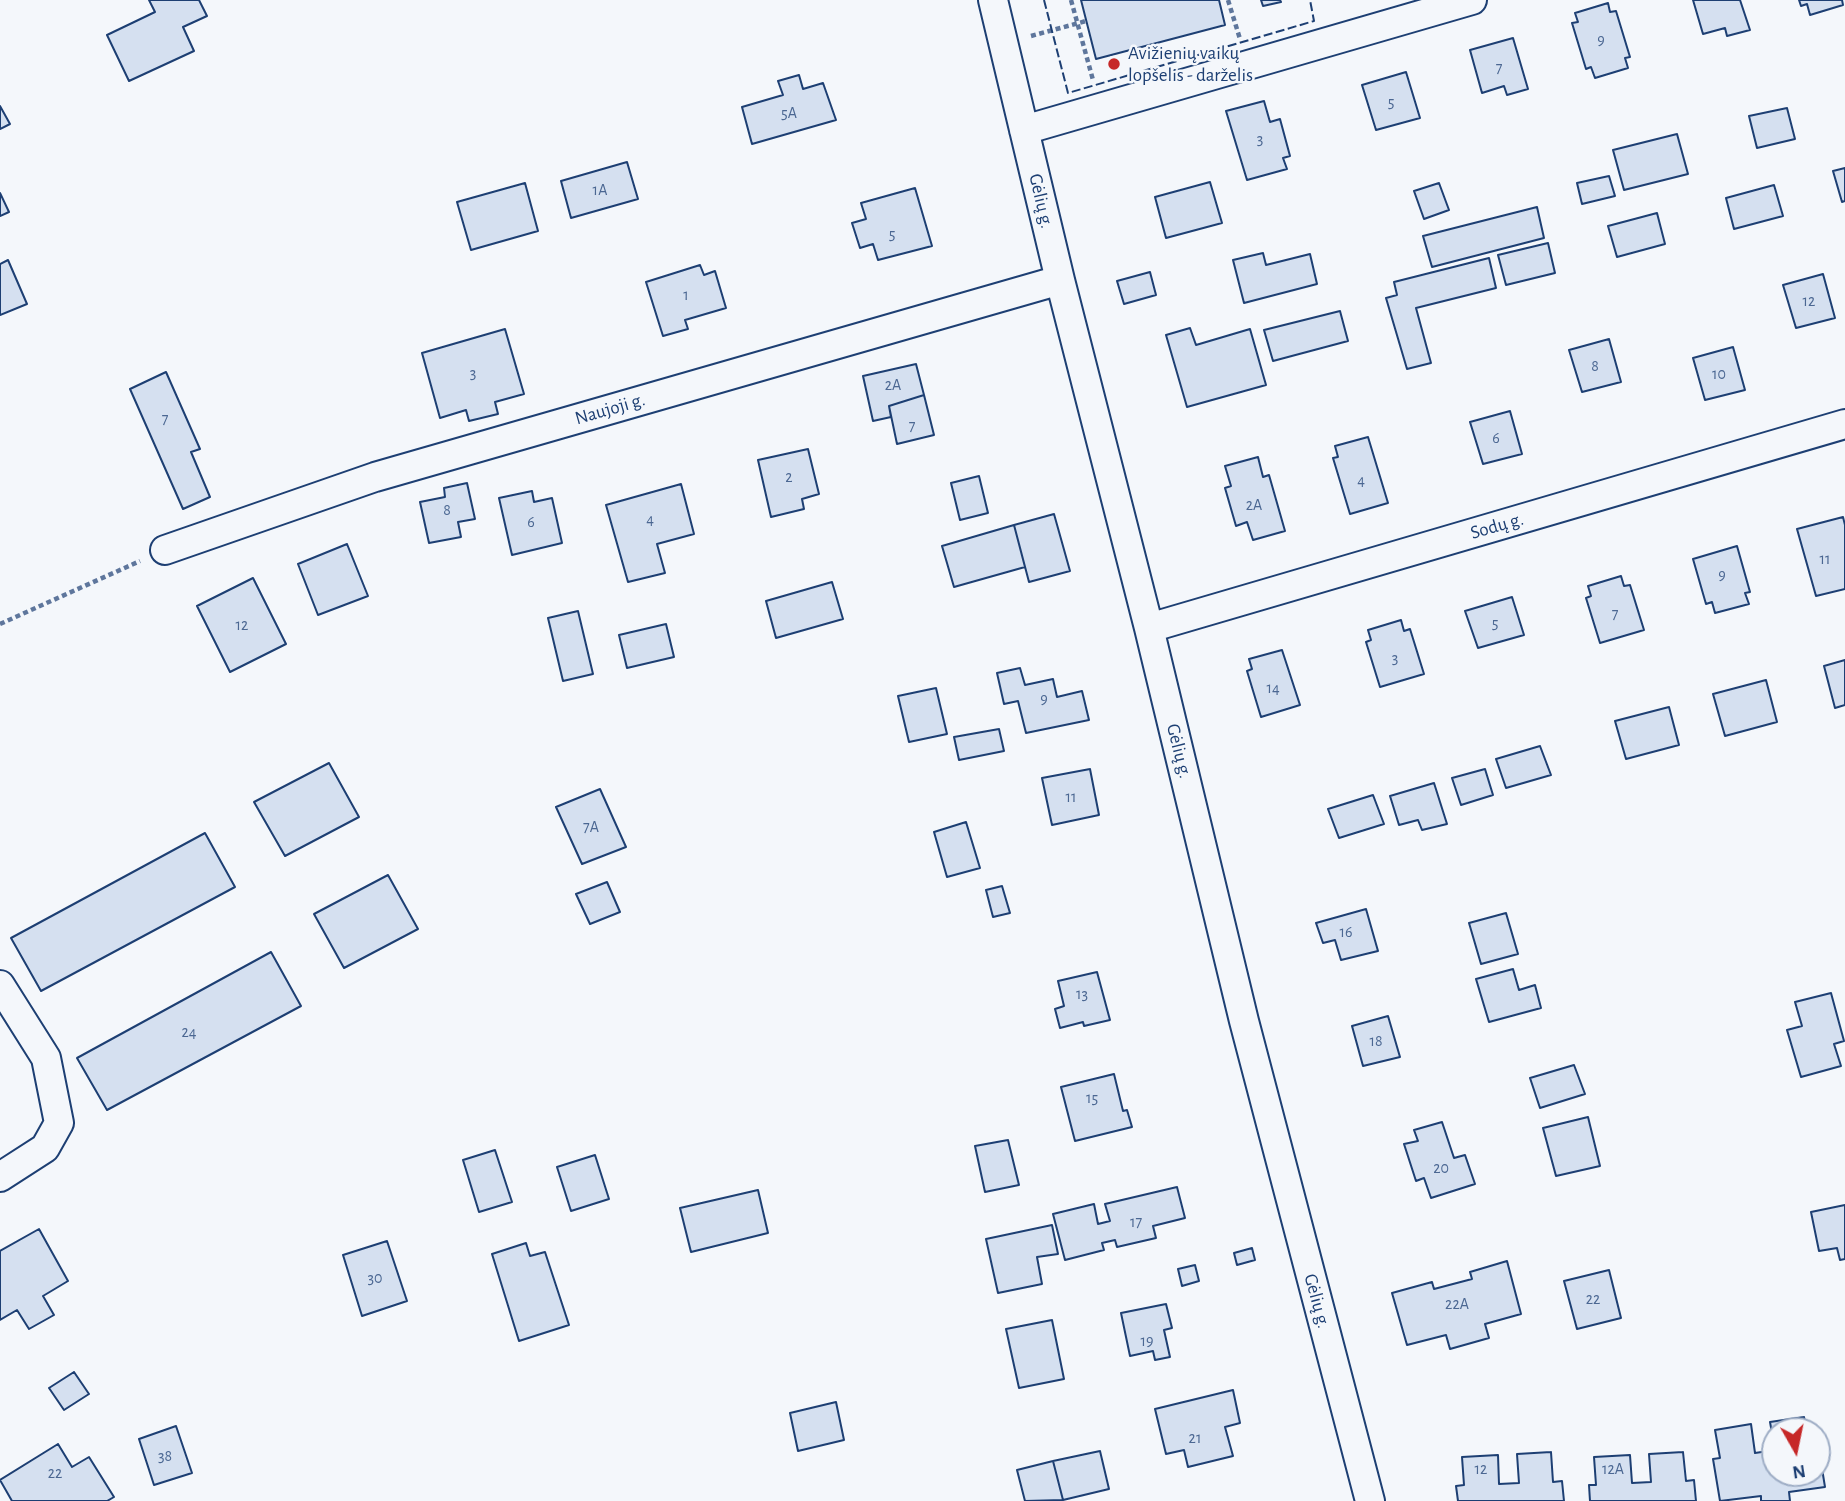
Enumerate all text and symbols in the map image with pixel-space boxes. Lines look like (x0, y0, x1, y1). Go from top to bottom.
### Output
house number: 9 (1597, 30, 1605, 50)
place label: Avižienių vaikų lopšelis - darželis (1128, 42, 1253, 86)
marker: Avižienių vaikų lopšelis - darželis (1106, 56, 1122, 72)
house number: 7 (1496, 58, 1502, 78)
house number: 5 (1388, 92, 1394, 112)
house number: 5A (781, 103, 797, 123)
house number: 3 (1257, 129, 1263, 149)
street label: Gėlių g. (1024, 171, 1058, 231)
house number: 1A (593, 180, 607, 200)
house number: 5 (889, 224, 895, 244)
house number: 1 (683, 285, 689, 305)
house number: 12 (1803, 291, 1815, 311)
house number: 8 (1591, 356, 1599, 376)
house number: 3 (470, 363, 476, 383)
house number: 10 (1712, 364, 1726, 384)
house number: 2A (885, 375, 901, 395)
street label: Naujoji g. (572, 388, 648, 430)
house number: 7 (162, 409, 168, 429)
house number: 7 (909, 416, 915, 436)
house number: 6 (1492, 428, 1500, 448)
house number: 2 (785, 467, 793, 487)
house number: 4 (1357, 470, 1365, 490)
house number: 2A (1246, 495, 1262, 515)
house number: 8 (443, 500, 451, 520)
street label: Sodų g. (1468, 508, 1526, 544)
house number: 4 (646, 509, 654, 529)
house number: 6 (527, 512, 535, 532)
house number: 11 (1819, 549, 1831, 569)
house number: 9 (1718, 565, 1726, 585)
house number: 7 (1612, 604, 1618, 624)
house number: 5 (1492, 613, 1498, 633)
house number: 12 (236, 615, 248, 635)
house number: 3 (1392, 648, 1398, 668)
house number: 14 (1266, 678, 1280, 698)
house number: 9 (1040, 689, 1048, 709)
street label: Gėlių g. (1161, 721, 1197, 781)
house number: 11 (1065, 787, 1077, 807)
house number: 7A (583, 817, 599, 837)
house number: 16 (1339, 922, 1353, 942)
house number: 13 (1076, 984, 1088, 1004)
house number: 24 (182, 1022, 196, 1042)
house number: 18 (1369, 1031, 1383, 1051)
house number: 15 (1086, 1088, 1098, 1108)
house number: 20 (1433, 1158, 1449, 1178)
house number: 17 (1130, 1212, 1142, 1232)
house number: 30 (367, 1268, 383, 1288)
street label: Gėlių g. (1299, 1271, 1335, 1331)
house number: 22 (1586, 1289, 1600, 1309)
house number: 22A (1445, 1294, 1469, 1314)
house number: 19 (1140, 1331, 1154, 1351)
north arrow (1761, 1417, 1831, 1487)
house number: 21 (1189, 1428, 1201, 1448)
house number: 38 (158, 1446, 172, 1466)
house number: 12 (1475, 1459, 1487, 1479)
house number: 12A (1602, 1459, 1624, 1479)
text: N (1791, 1461, 1807, 1482)
house number: 22 (48, 1463, 62, 1483)

